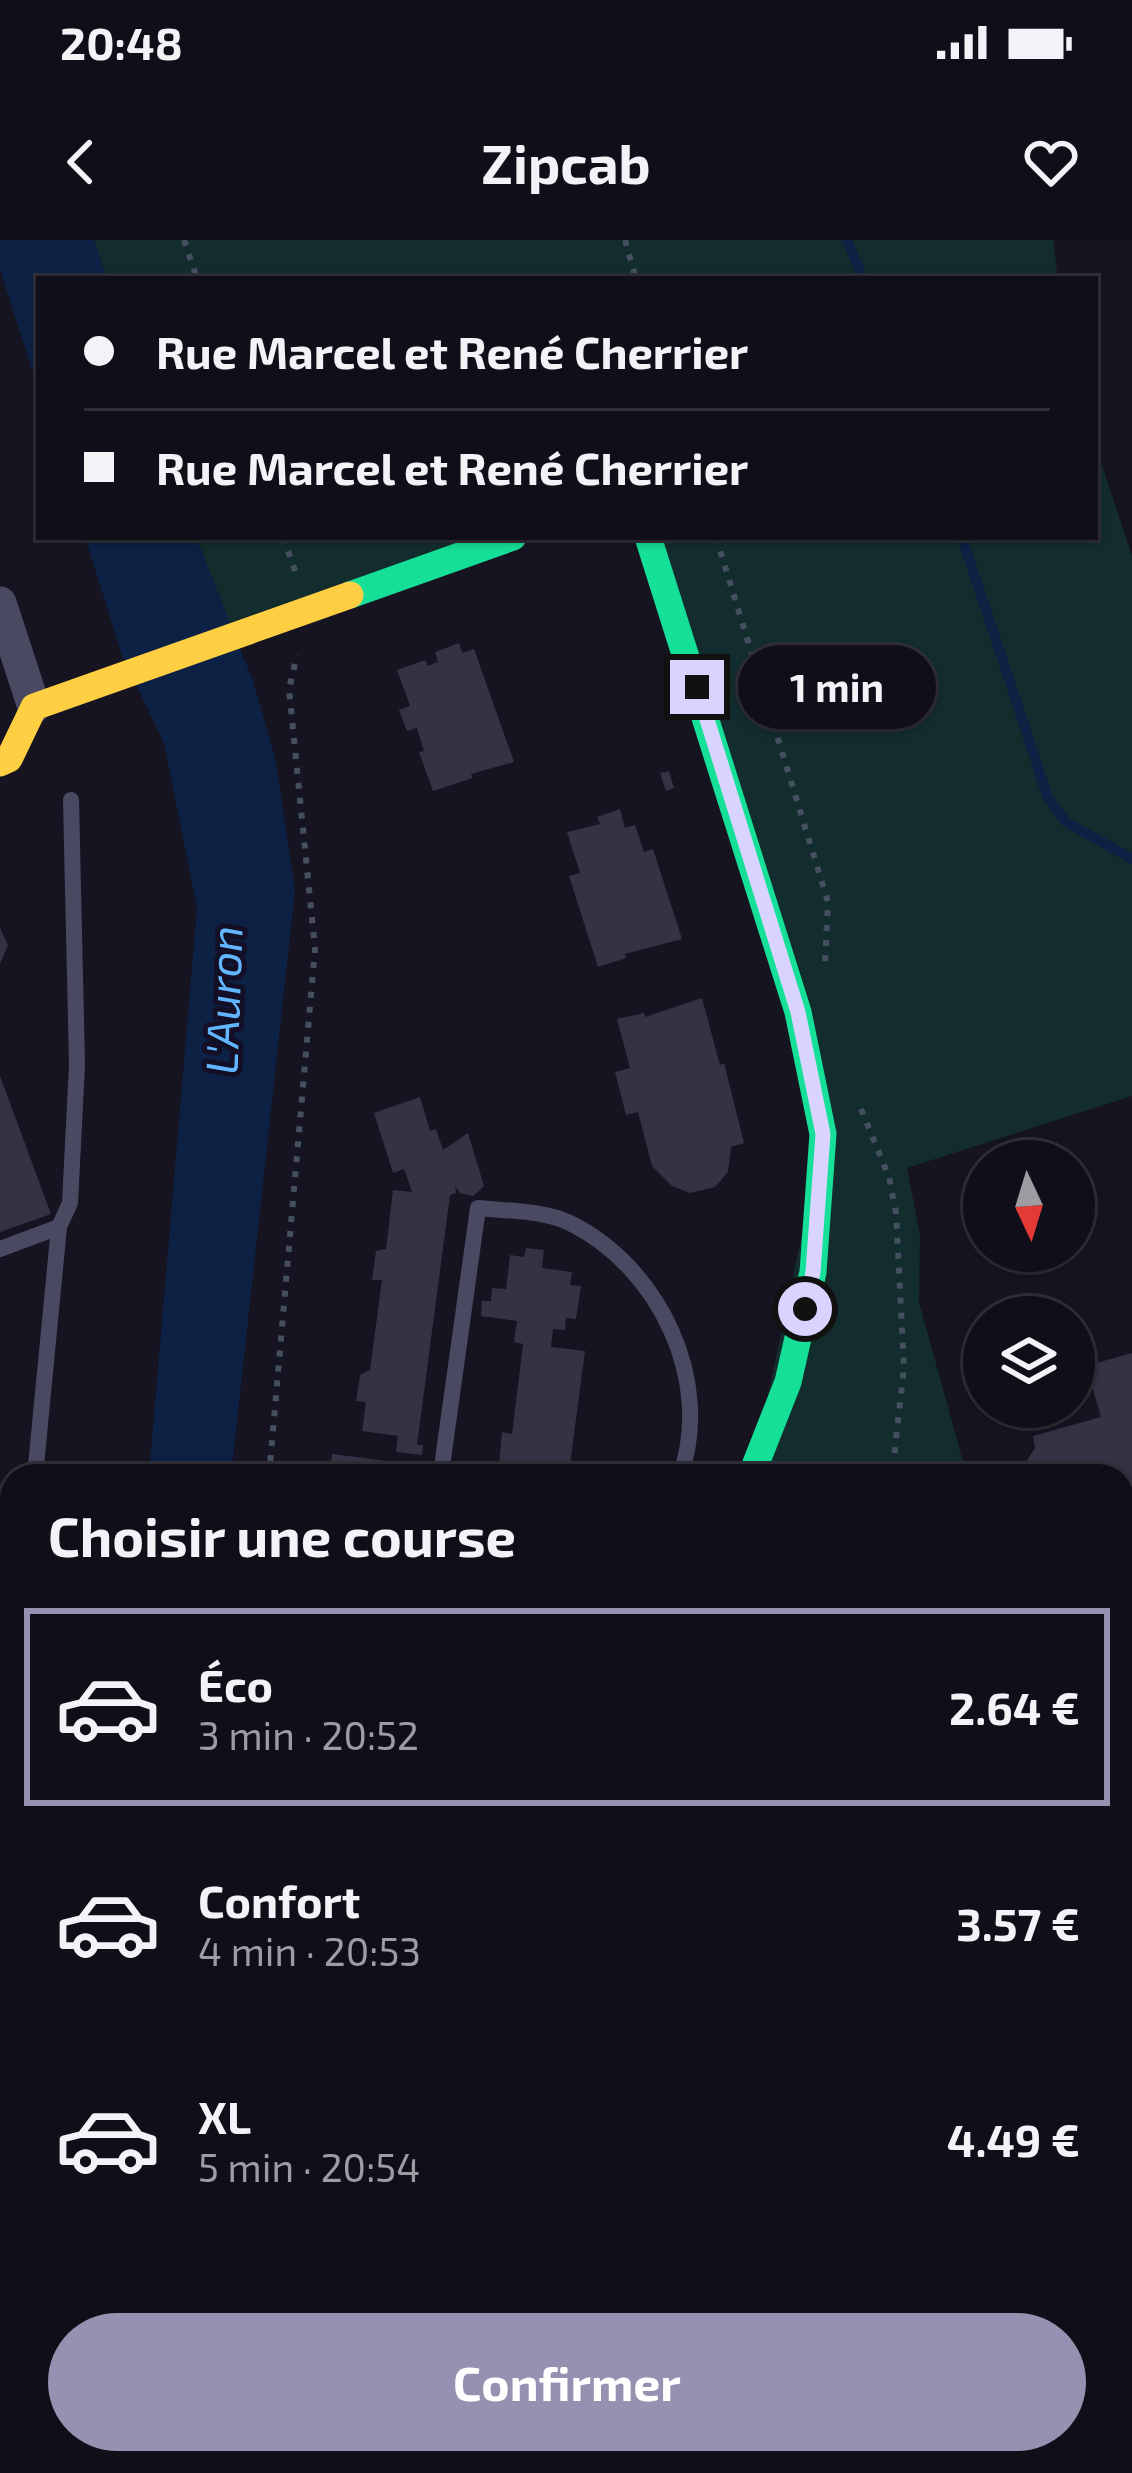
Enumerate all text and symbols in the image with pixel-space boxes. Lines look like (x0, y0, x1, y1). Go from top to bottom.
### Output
text: 20:48 (60, 15, 183, 69)
icon: back (48, 129, 114, 195)
icon: heart (1018, 129, 1084, 195)
text: Zipcab (481, 130, 651, 195)
text: Rue Marcel et René Cherrier (156, 324, 748, 378)
text: Rue Marcel et René Cherrier (156, 440, 748, 494)
callout: 1 min (739, 645, 937, 729)
route end (670, 660, 724, 714)
text: 1 min (790, 663, 884, 710)
water label: L'Auron (192, 925, 252, 1075)
north arrow (963, 1140, 1095, 1272)
map controls (963, 1140, 1095, 1428)
route start (778, 1282, 832, 1336)
button: layers (963, 1296, 1095, 1428)
text: Choisir une course (48, 1503, 516, 1568)
icon: car (54, 1653, 162, 1761)
text: Éco (198, 1657, 273, 1711)
text: 2.64 € (949, 1680, 1080, 1734)
text: 3 min · 20:52 (198, 1711, 419, 1758)
icon: car (54, 1869, 162, 1977)
text: Confort (198, 1873, 360, 1927)
text: 3.57 € (956, 1896, 1080, 1950)
text: 4 min · 20:53 (198, 1927, 421, 1974)
icon: car (54, 2085, 162, 2193)
text: XL (198, 2089, 251, 2143)
text: 4.49 € (947, 2112, 1080, 2166)
text: 5 min · 20:54 (198, 2143, 420, 2190)
button: Confirmer (48, 2313, 1086, 2451)

